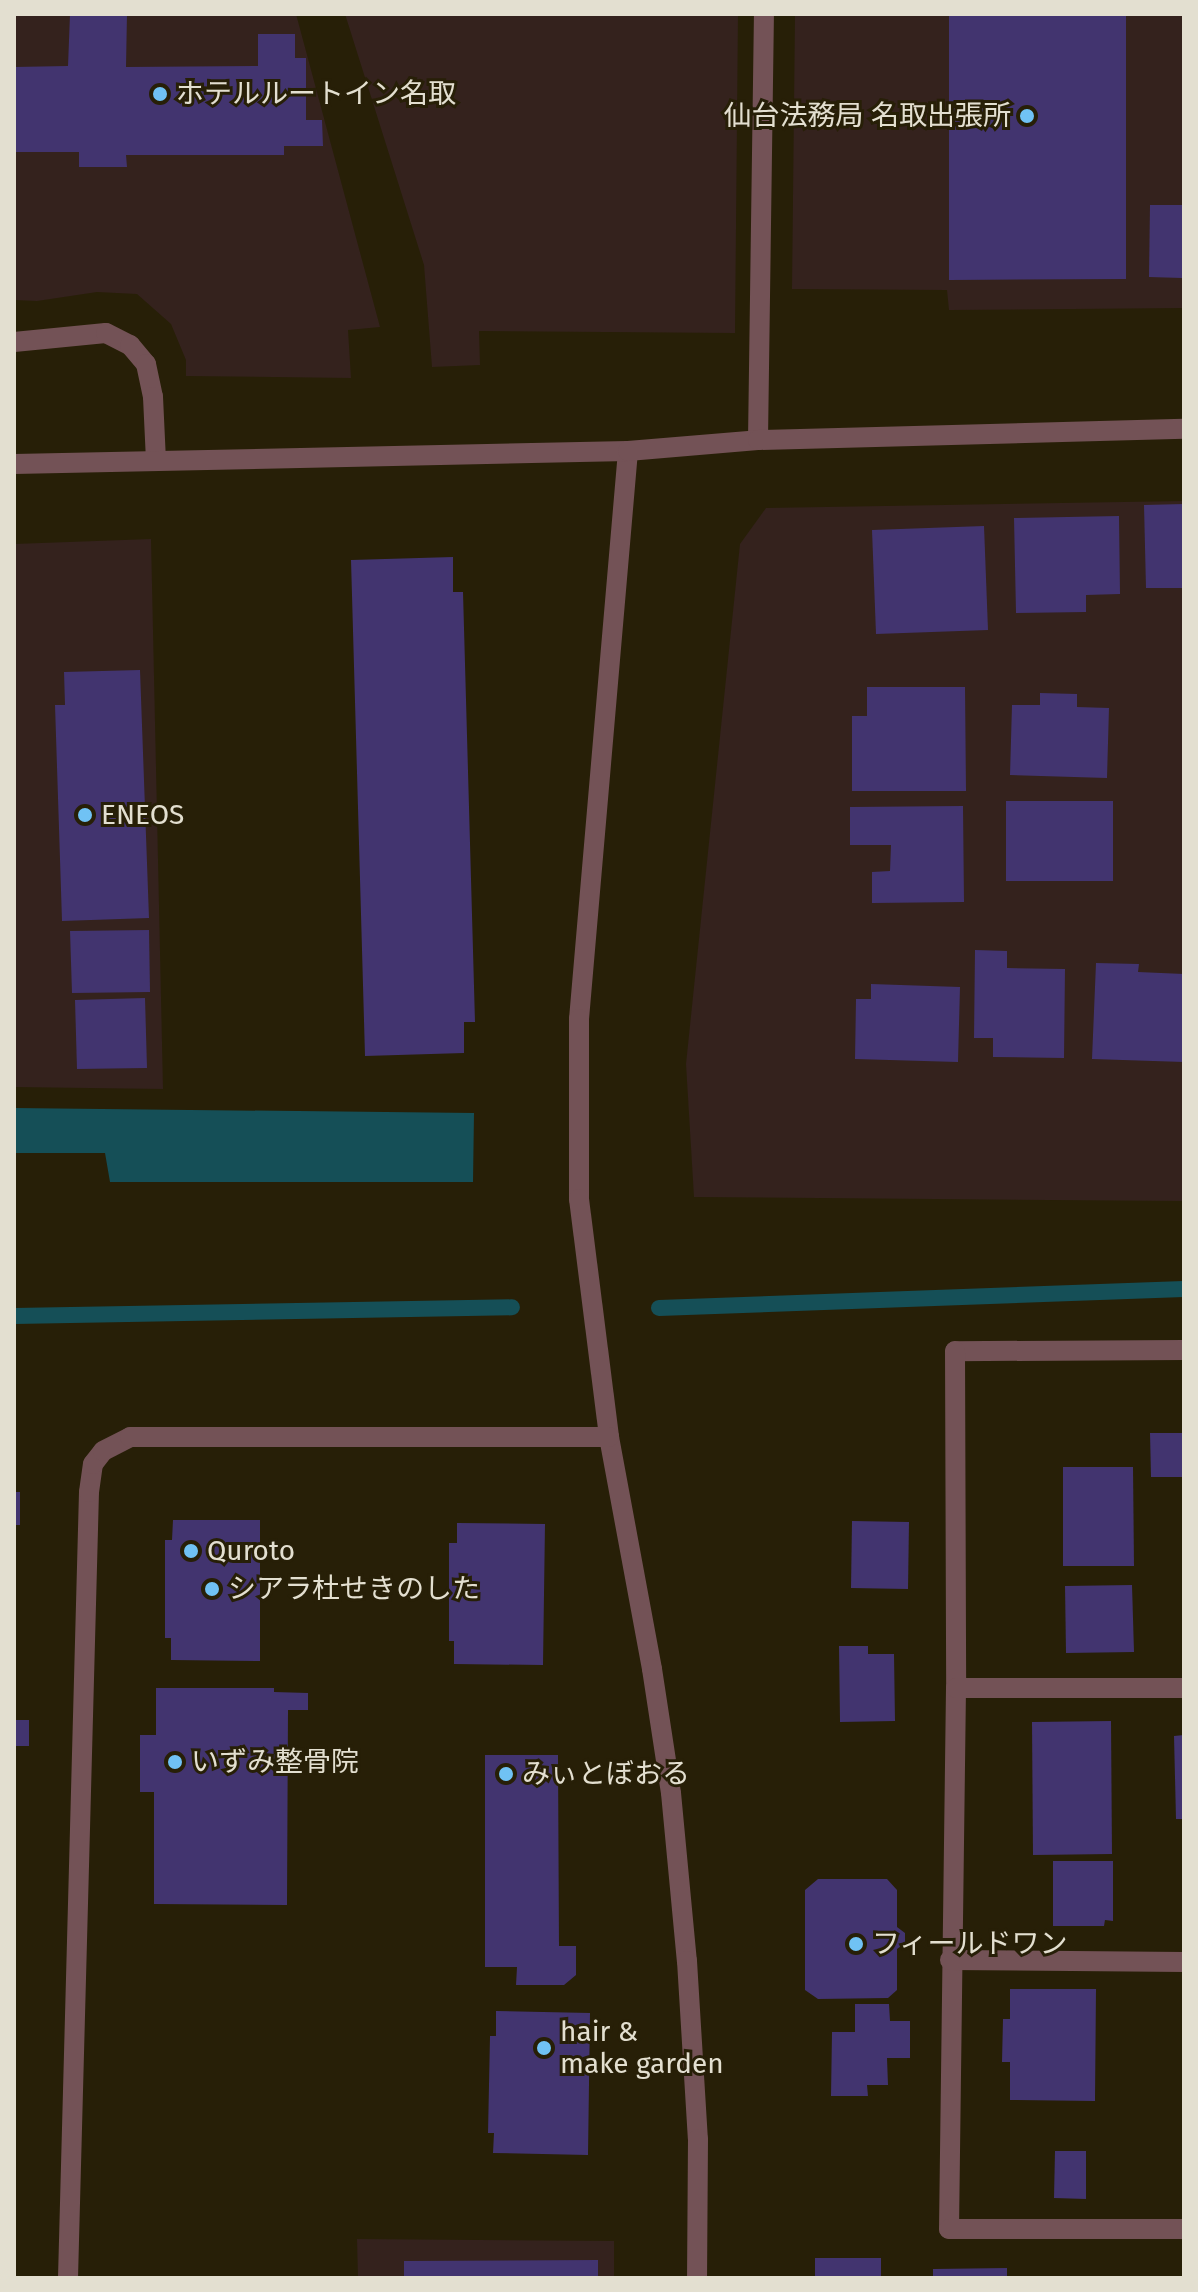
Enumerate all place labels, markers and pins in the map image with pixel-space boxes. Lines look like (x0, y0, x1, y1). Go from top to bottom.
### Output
place label: ホテルルートイン名取 (176, 77, 456, 111)
marker: ホテルルートイン名取 (151, 85, 169, 103)
place label: 仙台法務局 名取出張所 (724, 99, 1011, 133)
marker: 仙台法務局 名取出張所 (1018, 107, 1036, 125)
place label: ENEOS (101, 798, 184, 832)
marker: ENEOS (76, 806, 94, 824)
place label: Quroto (207, 1534, 295, 1568)
marker: Quroto (182, 1542, 200, 1560)
place label: シアラ杜せきのした (228, 1572, 480, 1606)
marker: シアラ杜せきのした (203, 1580, 221, 1598)
place label: いずみ整骨院 (191, 1745, 359, 1779)
marker: いずみ整骨院 (166, 1753, 184, 1771)
place label: みぃとぼおる (522, 1757, 690, 1791)
marker: みぃとぼおる (497, 1765, 515, 1783)
place label: フィールドワン (872, 1927, 1068, 1961)
marker: フィールドワン (847, 1935, 865, 1953)
place label: hair & make garden (560, 2015, 724, 2081)
marker: hair & make garden (535, 2039, 553, 2057)

